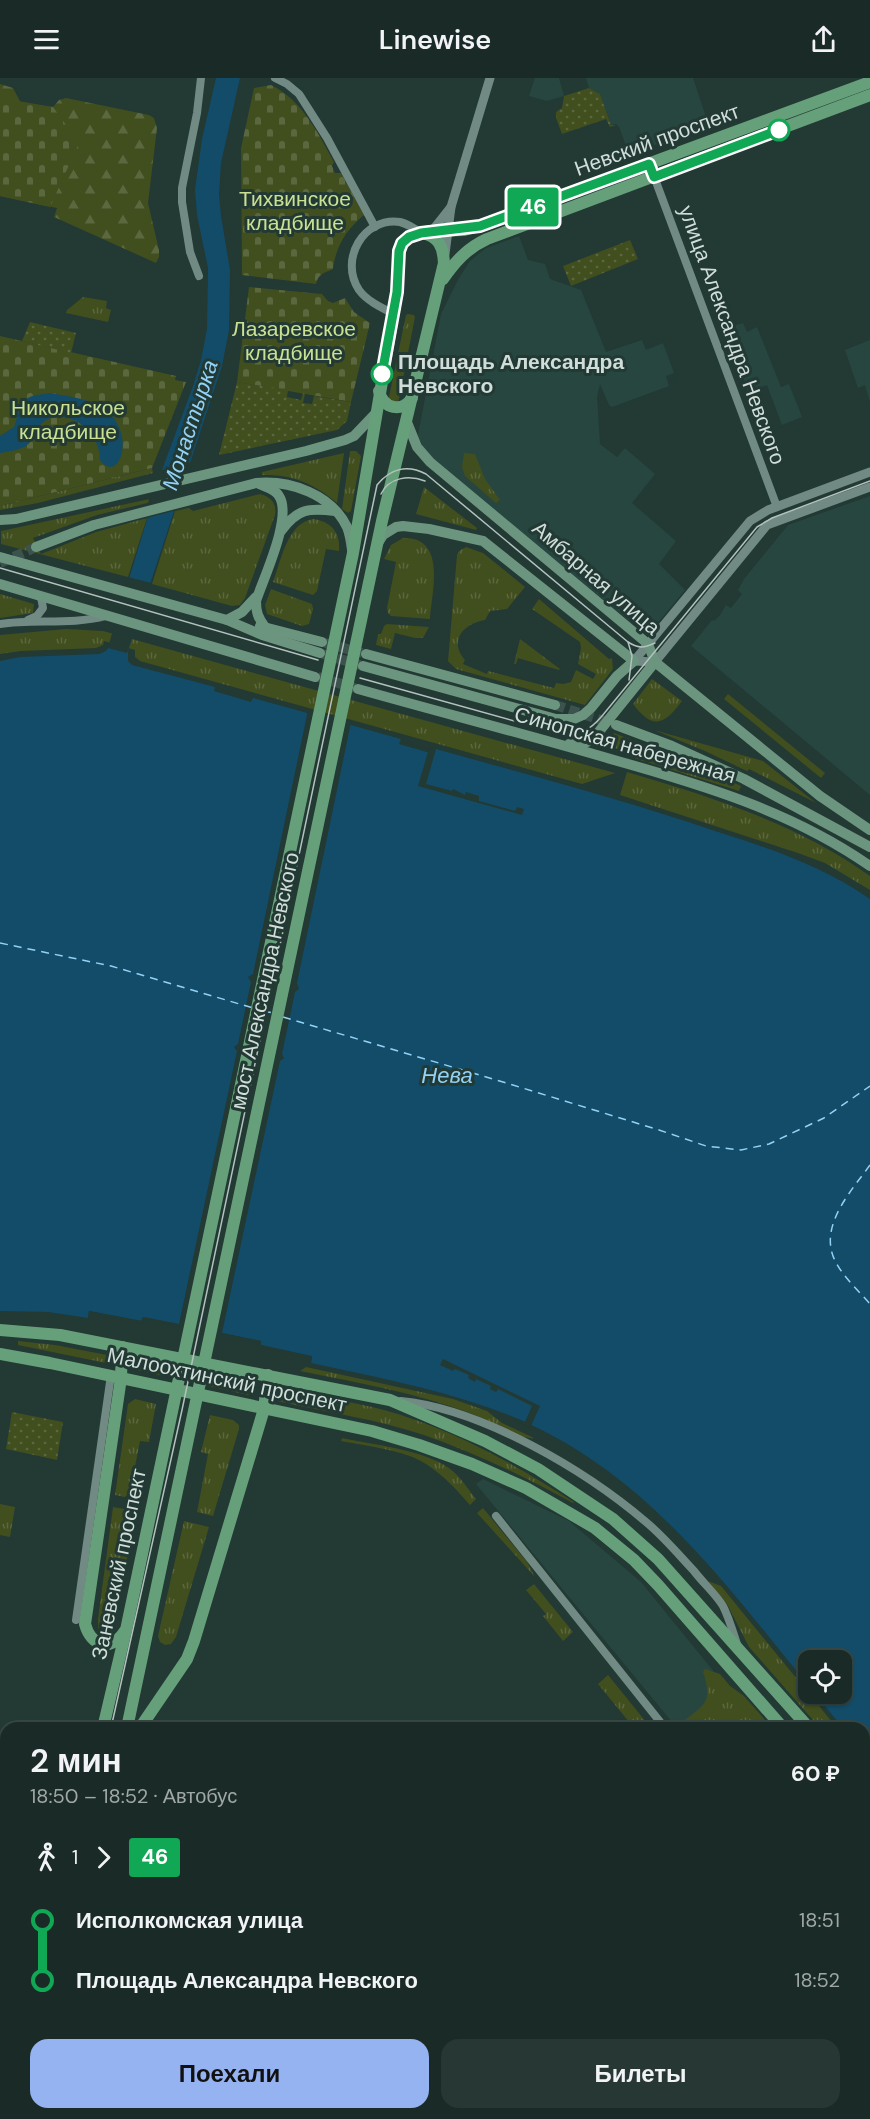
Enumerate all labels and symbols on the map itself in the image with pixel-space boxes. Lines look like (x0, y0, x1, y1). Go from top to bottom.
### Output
street label: Невский проспект (571, 97, 744, 183)
unlabelled marker (768, 119, 790, 141)
park label: Тихвинское кладбище (239, 185, 351, 237)
line badge: 46 (506, 188, 560, 226)
street label: улица Александра Невского (672, 202, 792, 468)
park label: Лазаревское кладбище (232, 315, 356, 367)
place label: Площадь Александра Невского (398, 348, 624, 400)
water label: Монастырка (155, 356, 225, 494)
marker: Площадь Александра Невского (371, 363, 393, 385)
park label: Никольское кладбище (11, 394, 125, 446)
street label: Амбарная улица (526, 515, 666, 642)
street label: Синопская набережная (511, 700, 739, 790)
street label: мост Александра Невского (224, 850, 306, 1112)
water label: Нева (421, 1061, 473, 1090)
street label: Малоохтинский проспект (105, 1341, 350, 1419)
street label: Заневский проспект (85, 1466, 153, 1662)

